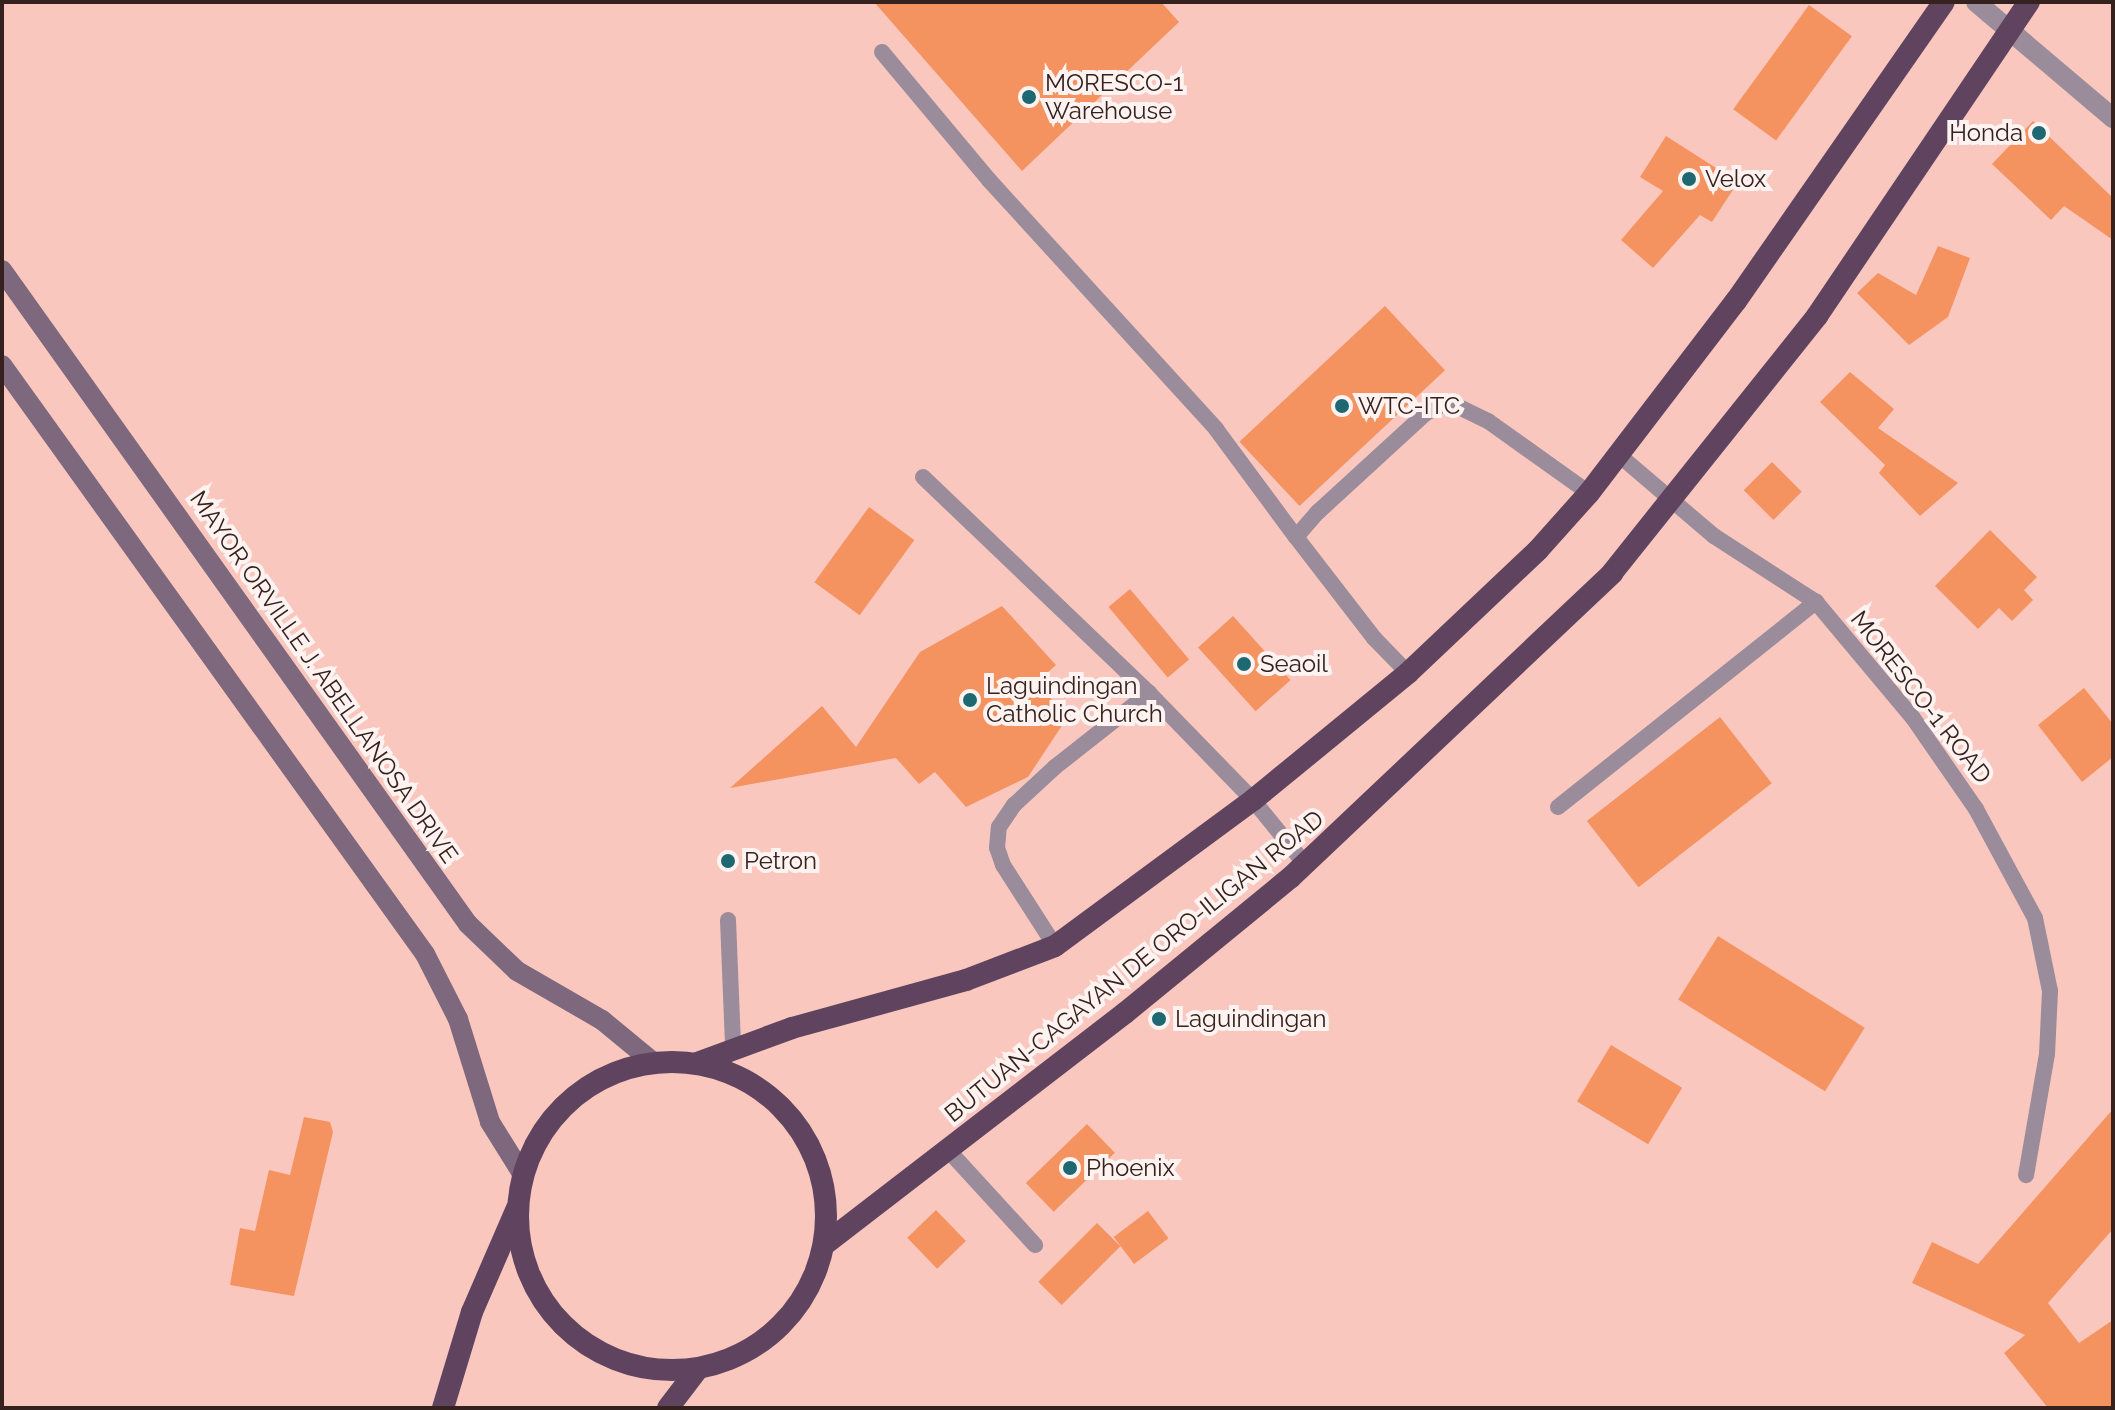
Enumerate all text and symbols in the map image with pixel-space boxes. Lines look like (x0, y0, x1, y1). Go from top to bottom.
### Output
place label: MORESCO-1 Warehouse (1045, 69, 1183, 125)
marker: MORESCO-1 Warehouse (1020, 88, 1038, 106)
place label: Honda (1949, 119, 2023, 147)
marker: Honda (2030, 124, 2048, 142)
place label: Velox (1705, 165, 1766, 193)
marker: Velox (1680, 170, 1698, 188)
place label: WTC-ITC (1358, 392, 1460, 420)
marker: WTC-ITC (1333, 397, 1351, 415)
street label: MAYOR ORVILLE J. ABELLANOSA DRIVE (183, 485, 465, 869)
street label: MORESCO-1 ROAD (1845, 605, 1997, 789)
place label: Seaoil (1260, 650, 1328, 678)
marker: Seaoil (1235, 655, 1253, 673)
place label: Laguindingan Catholic Church (986, 672, 1163, 728)
marker: Laguindingan Catholic Church (961, 691, 979, 709)
street label: BUTUAN-CAGAYAN DE ORO-ILIGAN ROAD (939, 804, 1329, 1128)
place label: Petron (744, 847, 817, 875)
marker: Petron (719, 852, 737, 870)
place label: Laguindingan (1175, 1005, 1326, 1033)
marker: Laguindingan (1150, 1010, 1168, 1028)
place label: Phoenix (1086, 1154, 1175, 1182)
marker: Phoenix (1061, 1159, 1079, 1177)

